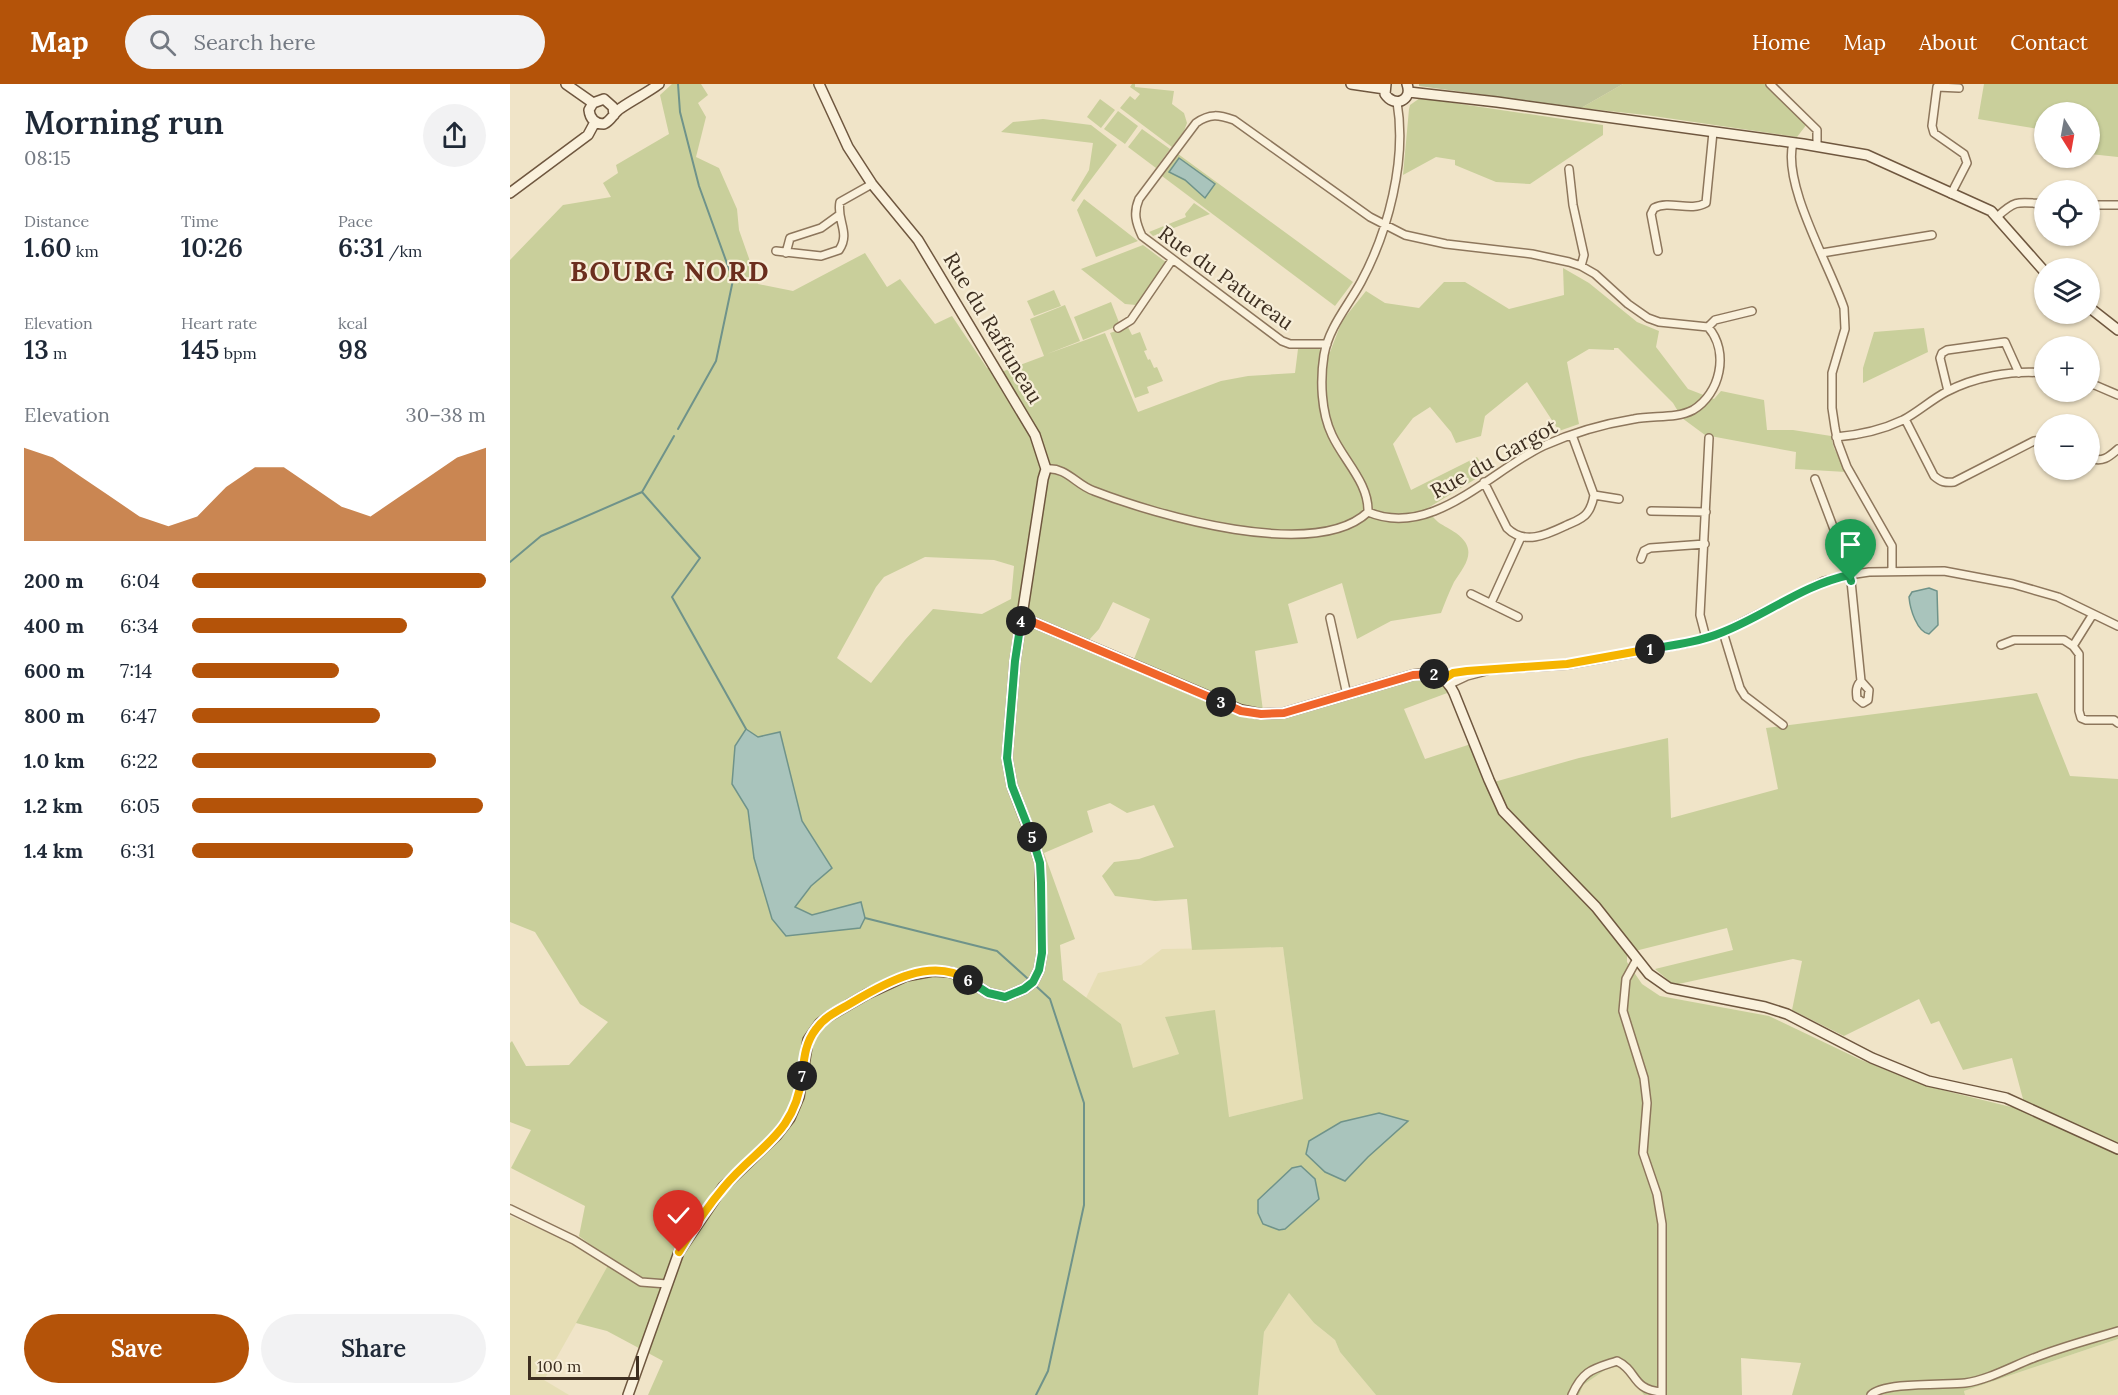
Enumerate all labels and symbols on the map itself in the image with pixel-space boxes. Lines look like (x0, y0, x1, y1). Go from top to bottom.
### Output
north arrow (2034, 102, 2100, 168)
street label: Rue du Patureau (1153, 219, 1299, 336)
street label: Rue du Raffuneau (938, 247, 1049, 408)
district label: BOURG NORD (570, 254, 770, 288)
street label: Rue du Gargot (1426, 412, 1563, 505)
pin (1825, 519, 1876, 581)
pin: 4 (1006, 606, 1036, 636)
pin: 1 (1635, 634, 1665, 664)
pin: 2 (1419, 659, 1449, 689)
pin: 3 (1206, 687, 1236, 717)
pin: 5 (1017, 822, 1047, 852)
pin: 6 (953, 965, 983, 995)
pin: 7 (787, 1061, 817, 1091)
pin (653, 1190, 704, 1252)
scale bar (528, 1353, 639, 1380)

